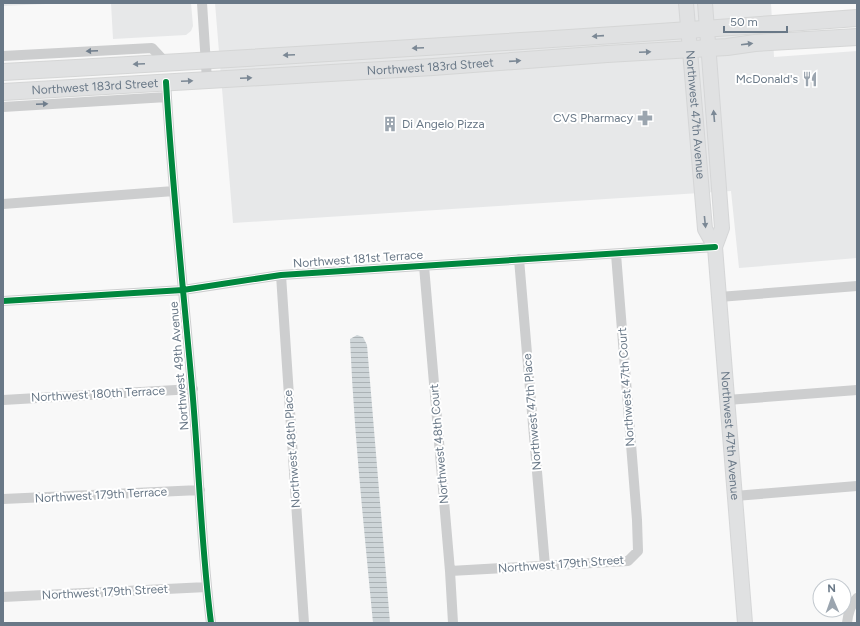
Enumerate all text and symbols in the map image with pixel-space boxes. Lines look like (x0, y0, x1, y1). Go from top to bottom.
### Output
scale bar (724, 8, 787, 34)
text: 50 m (730, 15, 758, 29)
one-way arrow (592, 33, 604, 40)
one-way arrow (741, 41, 753, 47)
one-way arrow (412, 44, 424, 51)
one-way arrow (86, 47, 98, 54)
one-way arrow (639, 48, 651, 55)
street label: Northwest 47th Avenue (683, 50, 708, 180)
one-way arrow (283, 52, 295, 59)
street label: Northwest 183rd Street (366, 55, 495, 78)
one-way arrow (509, 57, 521, 64)
one-way arrow (133, 61, 145, 68)
restaurant icon: McDonald's (801, 70, 819, 88)
place label: McDonald's (736, 72, 798, 86)
one-way arrow (240, 74, 252, 81)
street label: Northwest 183rd Street (31, 76, 159, 97)
one-way arrow (181, 78, 193, 85)
one-way arrow (36, 101, 48, 108)
pharmacy icon: CVS Pharmacy (636, 109, 654, 127)
one-way arrow (710, 110, 717, 122)
place label: CVS Pharmacy (553, 111, 634, 125)
building icon: Di Angelo Pizza (381, 115, 399, 133)
place label: Di Angelo Pizza (402, 117, 485, 131)
one-way arrow (702, 216, 708, 228)
street label: Northwest 181st Terrace (292, 247, 424, 271)
street label: Northwest 49th Avenue (166, 301, 192, 431)
street label: Northwest 47th Court (615, 327, 637, 447)
street label: Northwest 47th Place (520, 353, 544, 471)
street label: Northwest 47th Avenue (718, 371, 742, 501)
street label: Northwest 180th Terrace (31, 383, 166, 405)
street label: Northwest 48th Court (427, 383, 451, 505)
street label: Northwest 48th Place (281, 389, 303, 508)
street label: Northwest 179th Terrace (34, 485, 168, 505)
street label: Northwest 179th Street (497, 553, 625, 575)
north arrow (812, 578, 852, 618)
street label: Northwest 179th Street (42, 582, 169, 602)
text: N (827, 582, 836, 595)

